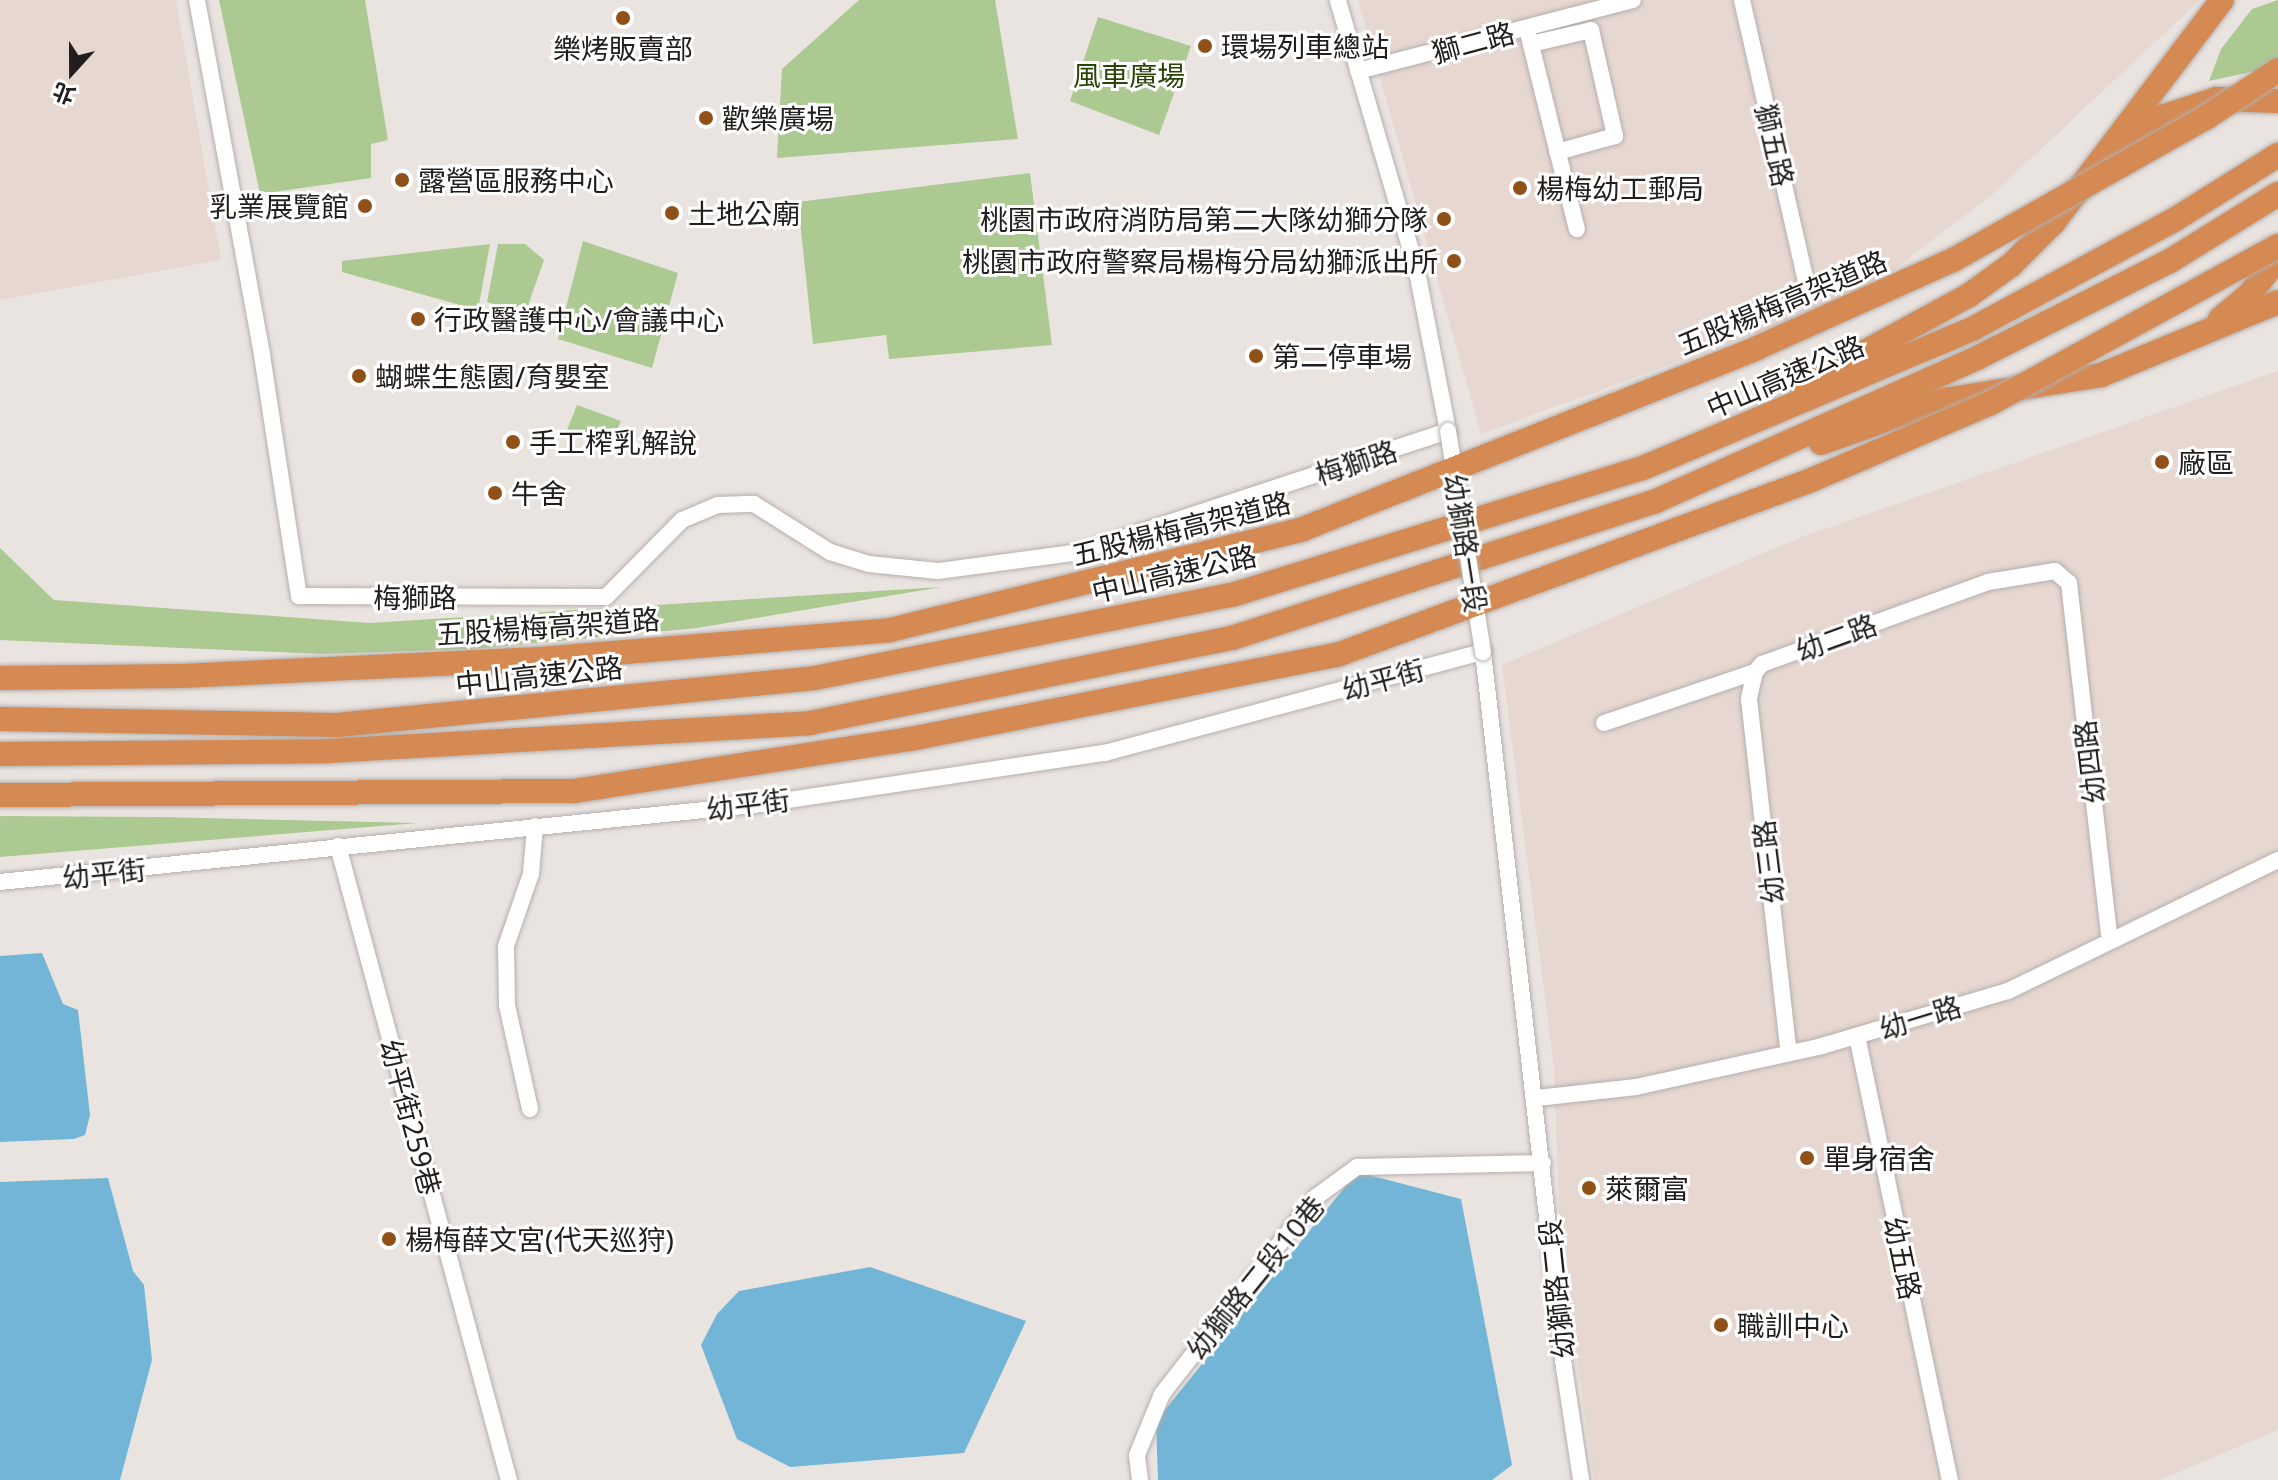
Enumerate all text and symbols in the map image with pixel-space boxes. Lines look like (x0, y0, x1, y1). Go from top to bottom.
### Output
marker: 樂烤販賣部 (614, 9, 632, 27)
street label: 獅二路 (1428, 15, 1518, 69)
place label: 環場列車總站 (1221, 29, 1389, 63)
place label: 樂烤販賣部 (553, 31, 693, 65)
north arrow (32, 32, 112, 112)
marker: 環場列車總站 (1196, 37, 1214, 55)
park label: 風車廣場 (1073, 58, 1185, 92)
text: 北 (48, 76, 79, 112)
street label: 獅五路 (1749, 100, 1801, 190)
place label: 歡樂廣場 (722, 101, 834, 135)
marker: 歡樂廣場 (697, 109, 715, 127)
place label: 露營區服務中心 (418, 163, 614, 197)
marker: 露營區服務中心 (393, 171, 411, 189)
place label: 楊梅幼工郵局 (1536, 171, 1704, 205)
marker: 楊梅幼工郵局 (1511, 179, 1529, 197)
place label: 乳業展覽館 (209, 189, 349, 223)
place label: 土地公廟 (688, 196, 800, 230)
marker: 乳業展覽館 (356, 197, 374, 215)
place label: 桃園市政府消防局第二大隊幼獅分隊 (980, 202, 1428, 236)
marker: 土地公廟 (663, 204, 681, 222)
marker: 桃園市政府消防局第二大隊幼獅分隊 (1435, 210, 1453, 228)
street label: 五股楊梅高架道路 (1672, 243, 1892, 361)
place label: 桃園市政府警察局楊梅分局幼獅派出所 (962, 244, 1438, 278)
marker: 桃園市政府警察局楊梅分局幼獅派出所 (1445, 252, 1463, 270)
place label: 行政醫護中心/會議中心 (434, 302, 724, 336)
marker: 行政醫護中心/會議中心 (409, 310, 427, 328)
street label: 中山高速公路 (1701, 328, 1869, 424)
place label: 第二停車場 (1272, 339, 1412, 373)
marker: 第二停車場 (1247, 347, 1265, 365)
place label: 蝴蝶生態園/育嬰室 (375, 359, 609, 393)
marker: 蝴蝶生態園/育嬰室 (350, 367, 368, 385)
place label: 手工榨乳解說 (529, 425, 697, 459)
marker: 手工榨乳解說 (504, 433, 522, 451)
street label: 梅獅路 (1311, 433, 1401, 491)
place label: 廠區 (2178, 445, 2234, 479)
marker: 廠區 (2153, 453, 2171, 471)
street label: 幼獅路一段 (1438, 471, 1494, 615)
place label: 牛舍 (511, 476, 567, 510)
marker: 牛舍 (486, 484, 504, 502)
street label: 五股楊梅高架道路 (1068, 485, 1294, 571)
street label: 中山高速公路 (1088, 538, 1260, 608)
street label: 梅獅路 (373, 580, 457, 614)
street label: 五股楊梅高架道路 (435, 601, 661, 651)
street label: 幼二路 (1791, 607, 1881, 667)
street label: 中山高速公路 (454, 650, 624, 700)
street label: 幼平街 (1338, 652, 1428, 706)
street label: 幼四路 (2067, 718, 2111, 806)
street label: 幼平街 (704, 782, 792, 826)
street label: 幼三路 (1746, 818, 1790, 906)
street label: 幼平街 (60, 852, 148, 894)
street label: 幼一路 (1875, 989, 1965, 1045)
street label: 幼平街259巷 (374, 1035, 448, 1199)
place label: 單身宿舍 (1823, 1141, 1935, 1175)
marker: 單身宿舍 (1798, 1149, 1816, 1167)
place label: 萊爾富 (1605, 1171, 1689, 1205)
marker: 萊爾富 (1580, 1179, 1598, 1197)
street label: 幼獅路二段10巷 (1179, 1189, 1331, 1365)
street label: 幼五路 (1878, 1213, 1928, 1303)
street label: 幼獅路二段 (1532, 1218, 1580, 1360)
place label: 楊梅薛文宮(代天巡狩) (405, 1222, 674, 1256)
marker: 楊梅薛文宮(代天巡狩) (380, 1230, 398, 1248)
place label: 職訓中心 (1737, 1308, 1849, 1342)
marker: 職訓中心 (1712, 1316, 1730, 1334)

